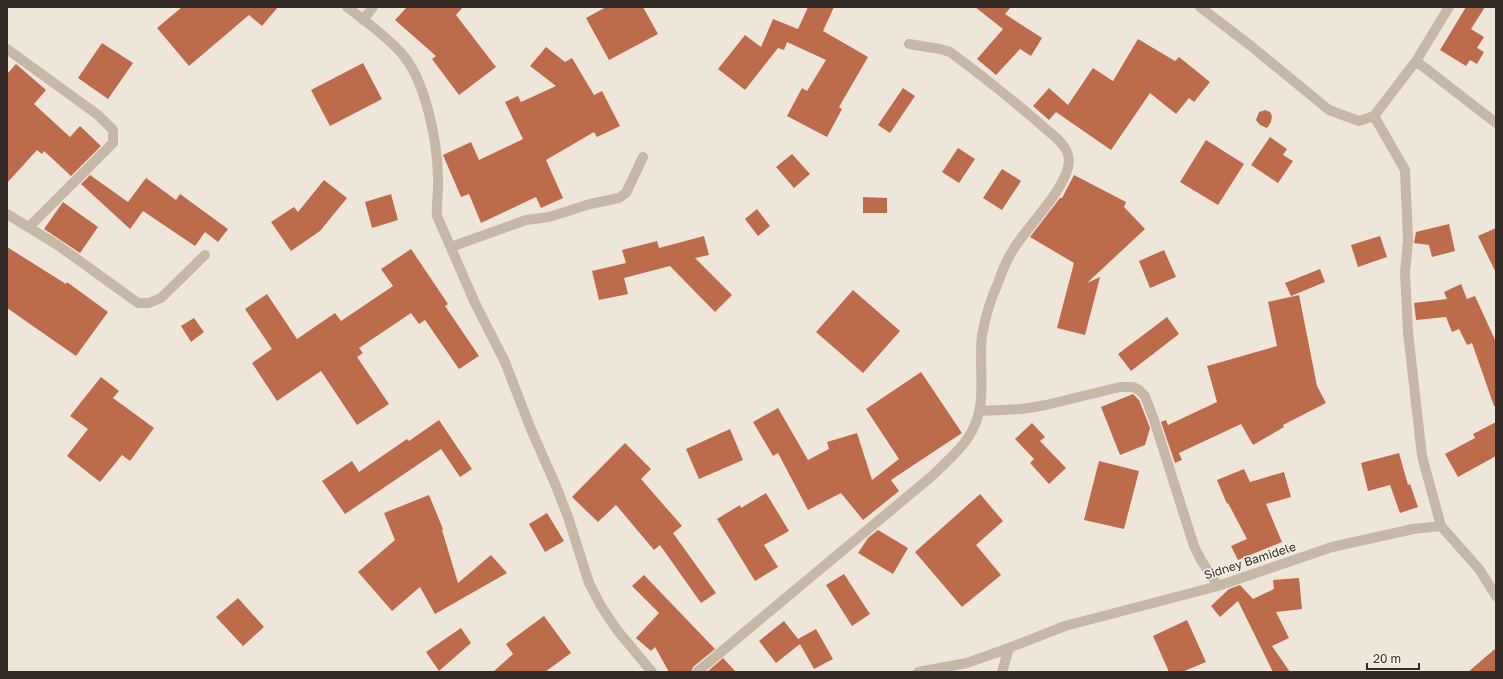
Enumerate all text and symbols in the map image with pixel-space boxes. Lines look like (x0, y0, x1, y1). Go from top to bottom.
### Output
street label: Sidney Bamidele (1202, 539, 1298, 582)
scale bar (1367, 645, 1419, 671)
text: 20 m (1373, 651, 1401, 666)

